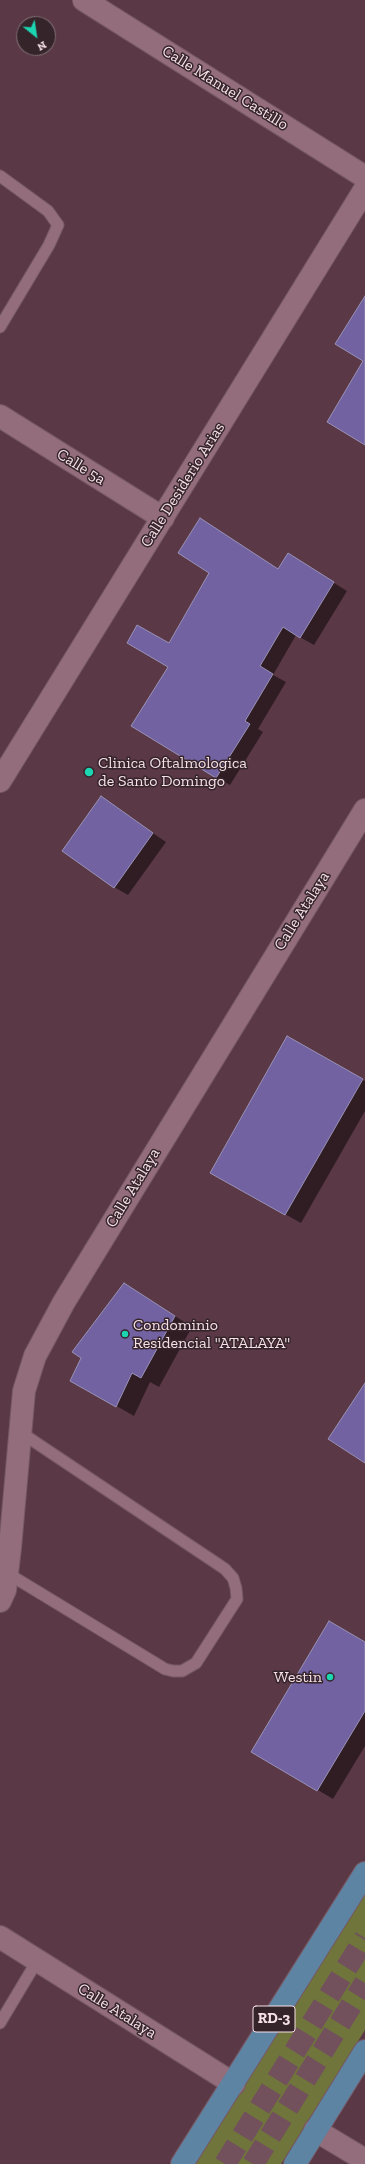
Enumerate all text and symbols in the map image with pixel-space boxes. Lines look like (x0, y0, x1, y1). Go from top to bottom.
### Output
north arrow (16, 16, 56, 56)
text: N (35, 38, 49, 54)
street label: Calle Manuel Castillo (158, 41, 292, 135)
street label: Calle Desiderio Arias (137, 419, 229, 551)
street label: Calle 5a (53, 445, 109, 489)
place label: Clinica Oftalmologica de Santo Domingo (98, 753, 247, 791)
marker: Clinica Oftalmologica de Santo Domingo (83, 766, 95, 778)
street label: Calle Atalaya (270, 868, 334, 954)
street label: Calle Atalaya (102, 1145, 164, 1231)
place label: Condominio Residencial "ATALAYA" (133, 1315, 290, 1353)
marker: Condominio Residencial "ATALAYA" (120, 1329, 130, 1339)
place label: Westin (274, 1667, 322, 1687)
marker: Westin (325, 1672, 335, 1682)
street label: Calle Atalaya (74, 1979, 160, 2043)
road number: RD-3 (253, 2006, 295, 2032)

